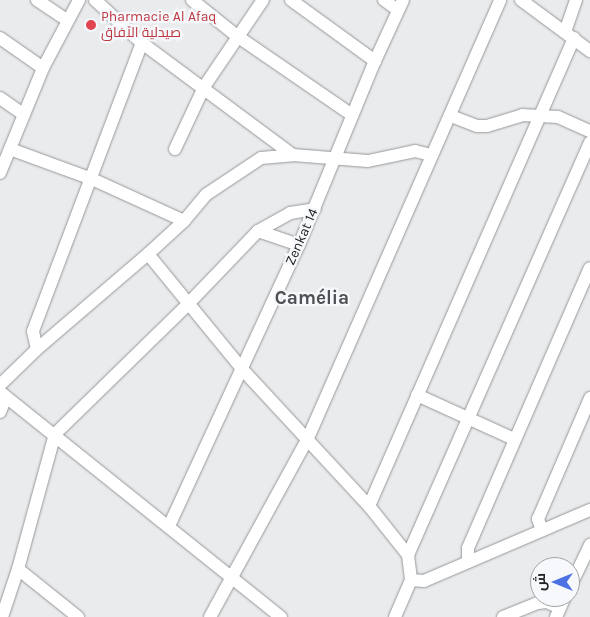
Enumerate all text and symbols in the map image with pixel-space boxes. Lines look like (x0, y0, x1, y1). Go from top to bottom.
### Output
place label: Pharmacie Al Afaq صيدلية الاًفاق (101, 9, 217, 41)
marker: Pharmacie Al Afaq صيدلية الاًفاق (85, 19, 97, 31)
street label: Zenkat 14 (282, 206, 322, 268)
district label: Camélia (275, 288, 349, 310)
north arrow (530, 557, 580, 607)
text: ش (532, 573, 549, 591)

